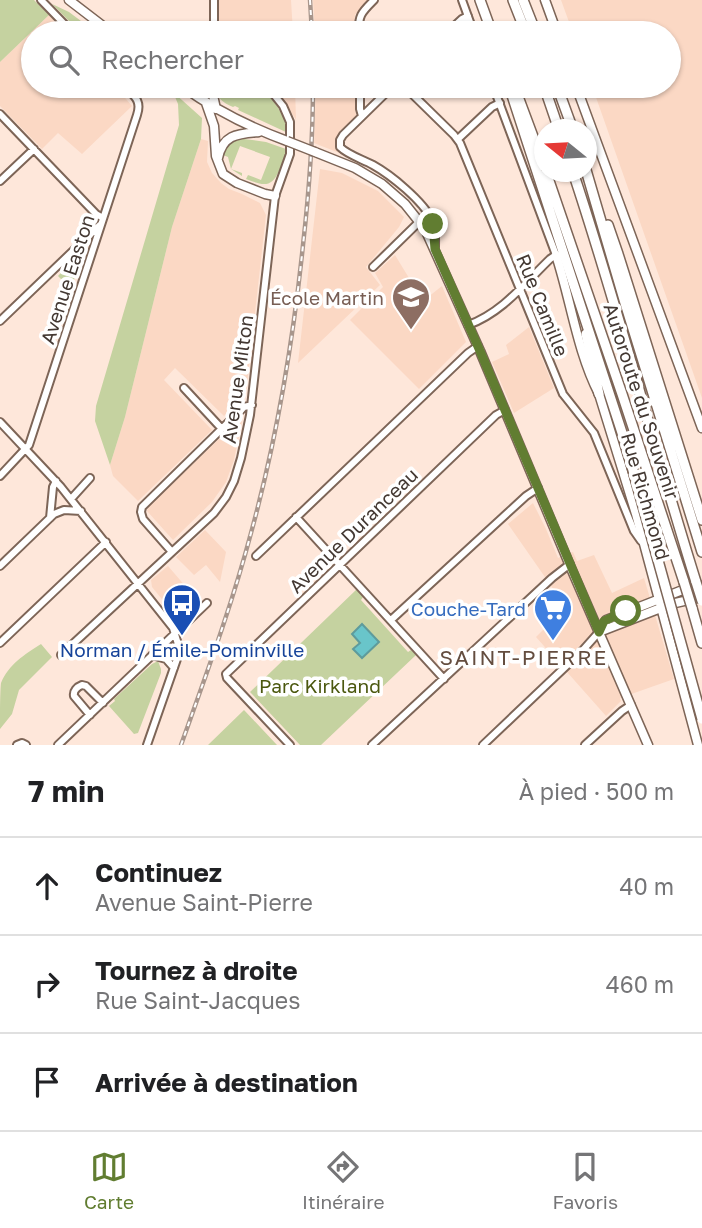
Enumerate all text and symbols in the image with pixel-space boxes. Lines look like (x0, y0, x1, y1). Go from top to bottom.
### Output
search box (21, 21, 681, 98)
icon: search (45, 41, 83, 79)
text: Rechercher (101, 44, 244, 75)
north arrow (534, 119, 597, 182)
route end (417, 208, 448, 239)
street label: Avenue Easton (35, 211, 99, 347)
street label: Rue Camille (512, 250, 574, 360)
school or university icon: École Martin (390, 276, 432, 331)
place label: École Martin (270, 286, 384, 309)
street label: Autoroute du Souvenir (599, 300, 685, 502)
street label: Avenue Milton (217, 313, 257, 445)
street label: Rue Richmond (617, 430, 675, 562)
street label: Avenue Duranceau (284, 463, 422, 597)
bus stop icon: Norman / Émile-Pominville (161, 582, 203, 637)
supermarket icon: Couche-Tard (532, 587, 574, 642)
route start (610, 595, 641, 626)
place label: Couche-Tard (411, 597, 526, 620)
place label: Norman / Émile-Pominville (60, 638, 304, 661)
district label: SAINT-PIERRE (440, 644, 608, 670)
park label: Parc Kirkland (259, 674, 381, 697)
text: 7 min (28, 773, 104, 809)
text: À pied · 500 m (519, 777, 674, 805)
text: Continuez (95, 857, 222, 888)
icon: ahead (28, 867, 66, 905)
text: 40 m (620, 872, 674, 900)
text: Avenue Saint-Pierre (95, 888, 313, 916)
text: Tournez à droite (95, 955, 298, 986)
icon: right (28, 965, 66, 1003)
text: 460 m (606, 970, 674, 998)
text: Rue Saint-Jacques (95, 986, 300, 1014)
icon: arrive (28, 1063, 66, 1101)
text: Arrivée à destination (95, 1067, 358, 1098)
tab: Carte (84, 1148, 134, 1213)
tab: Itinéraire (302, 1148, 385, 1213)
tab: Favoris (553, 1148, 618, 1213)

